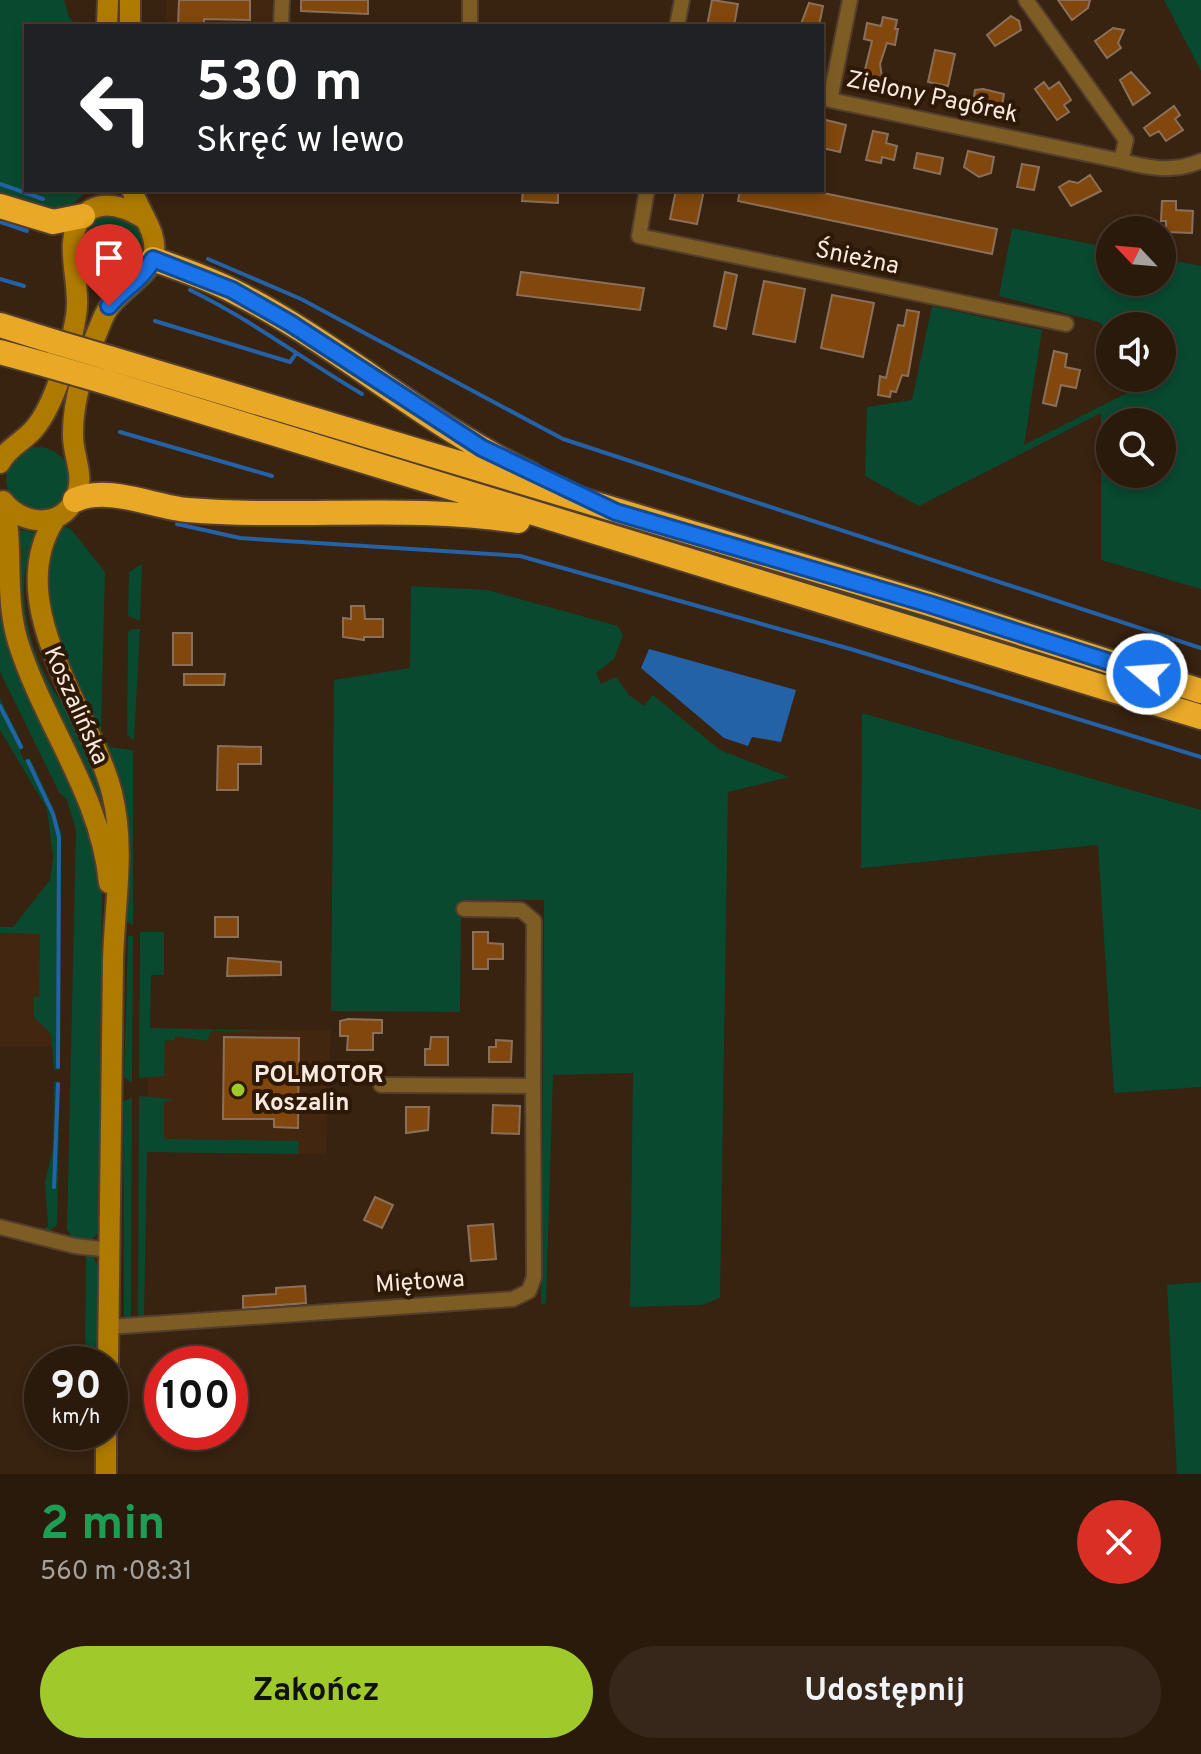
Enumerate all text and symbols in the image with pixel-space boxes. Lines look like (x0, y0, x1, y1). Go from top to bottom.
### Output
text: 530 m (196, 50, 363, 120)
icon: left (64, 56, 168, 160)
street label: Zielony Pagórek (843, 65, 1021, 131)
text: Skręć w lewo (196, 119, 405, 165)
north arrow (1096, 216, 1176, 296)
map controls (1096, 216, 1176, 488)
pin (75, 224, 143, 306)
street label: Śnieżna (812, 234, 902, 283)
icon: arrive (87, 236, 131, 280)
button: sound (1096, 312, 1176, 392)
button: search (1096, 408, 1176, 488)
position arrow (1105, 632, 1189, 716)
street label: Koszalińska (36, 642, 114, 770)
place label: POLMOTOR Koszalin (254, 1061, 384, 1119)
marker: POLMOTOR Koszalin (229, 1081, 247, 1099)
street label: Miętowa (374, 1265, 466, 1301)
speed limit sign: 100 (144, 1346, 248, 1450)
text: 90 (50, 1363, 102, 1413)
text: km/h (52, 1405, 100, 1431)
text: 2 min (40, 1496, 165, 1556)
button: close (1077, 1500, 1161, 1584)
text: 560 m · 08:31 (40, 1556, 192, 1589)
button: Zakończ (40, 1646, 593, 1738)
button: Udostępnij (609, 1646, 1161, 1738)

